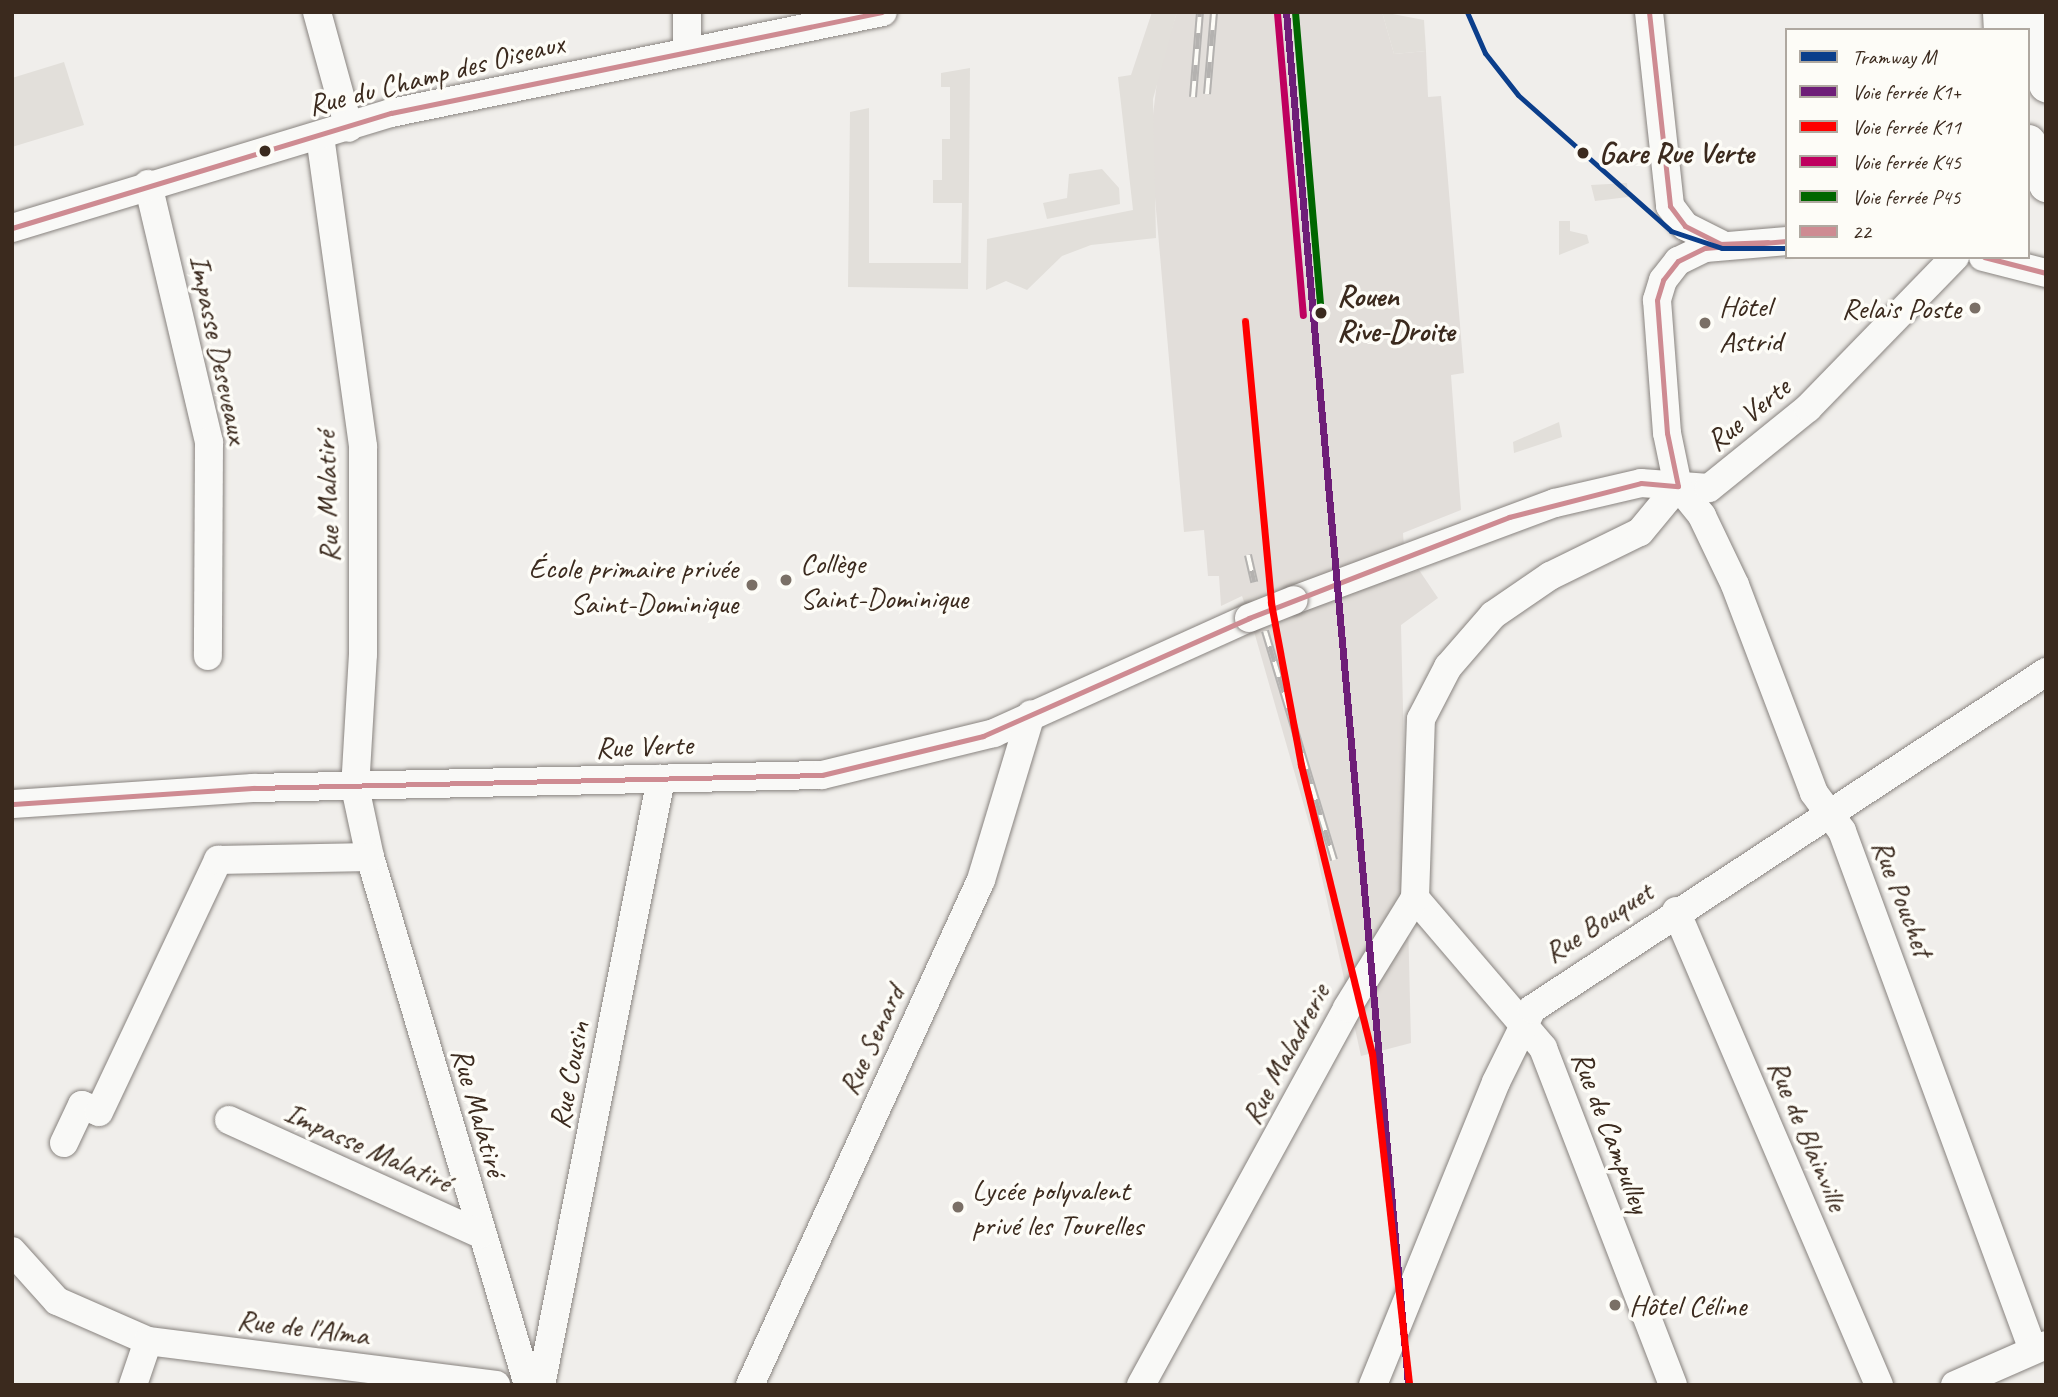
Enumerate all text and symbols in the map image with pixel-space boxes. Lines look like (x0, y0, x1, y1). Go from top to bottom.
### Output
street label: Rue du Champ des Oiseaux (303, 24, 569, 124)
legend (1785, 28, 2030, 259)
text: Tramway M (1852, 44, 1936, 70)
text: Voie ferrée K1+ (1852, 79, 1961, 105)
text: Voie ferrée K11 (1852, 114, 1961, 140)
place label: Gare Rue Verte (1599, 135, 1754, 171)
marker: Gare Rue Verte (1573, 143, 1593, 163)
unlabelled marker (258, 144, 272, 158)
text: Voie ferrée K45 (1852, 149, 1961, 175)
text: Voie ferrée P45 (1852, 184, 1960, 210)
text: 22 (1852, 219, 1871, 245)
street label: Impasse Deseveaux (181, 251, 257, 447)
place label: Rouen Rive-Droite (1337, 278, 1455, 348)
place label: Hôtel Astrid (1719, 288, 1782, 358)
place label: Relais Poste (1841, 290, 1961, 326)
marker: Relais Poste (1967, 300, 1983, 316)
marker: Rouen Rive-Droite (1311, 303, 1331, 323)
marker: Hôtel Astrid (1697, 315, 1713, 331)
street label: Rue Verte (1699, 369, 1797, 459)
street label: Rue Malatiré (307, 431, 347, 563)
place label: Collège Saint-Dominique (800, 545, 968, 616)
place label: École primaire privée Saint-Dominique (531, 550, 738, 620)
marker: Collège Saint-Dominique (778, 572, 794, 588)
marker: École primaire privée Saint-Dominique (744, 577, 760, 593)
street label: Rue Verte (595, 726, 693, 766)
street label: Rue Pouchet (1864, 835, 1942, 961)
street label: Rue Bouquet (1537, 873, 1659, 971)
street label: Rue Maladrerie (1233, 978, 1337, 1130)
street label: Rue Senard (830, 980, 912, 1100)
street label: Rue Cousin (541, 1018, 597, 1132)
street label: Rue Malatiré (444, 1044, 514, 1180)
street label: Rue de Campulley (1564, 1047, 1658, 1217)
street label: Rue de Blainville (1760, 1054, 1856, 1216)
street label: Impasse Malatiré (279, 1094, 457, 1200)
place label: Lycée polyvalent privé les Tourelles (972, 1172, 1142, 1242)
marker: Lycée polyvalent privé les Tourelles (950, 1199, 966, 1215)
place label: Hôtel Céline (1629, 1287, 1746, 1323)
marker: Hôtel Céline (1607, 1297, 1623, 1313)
street label: Rue de l'Alma (235, 1301, 371, 1353)

